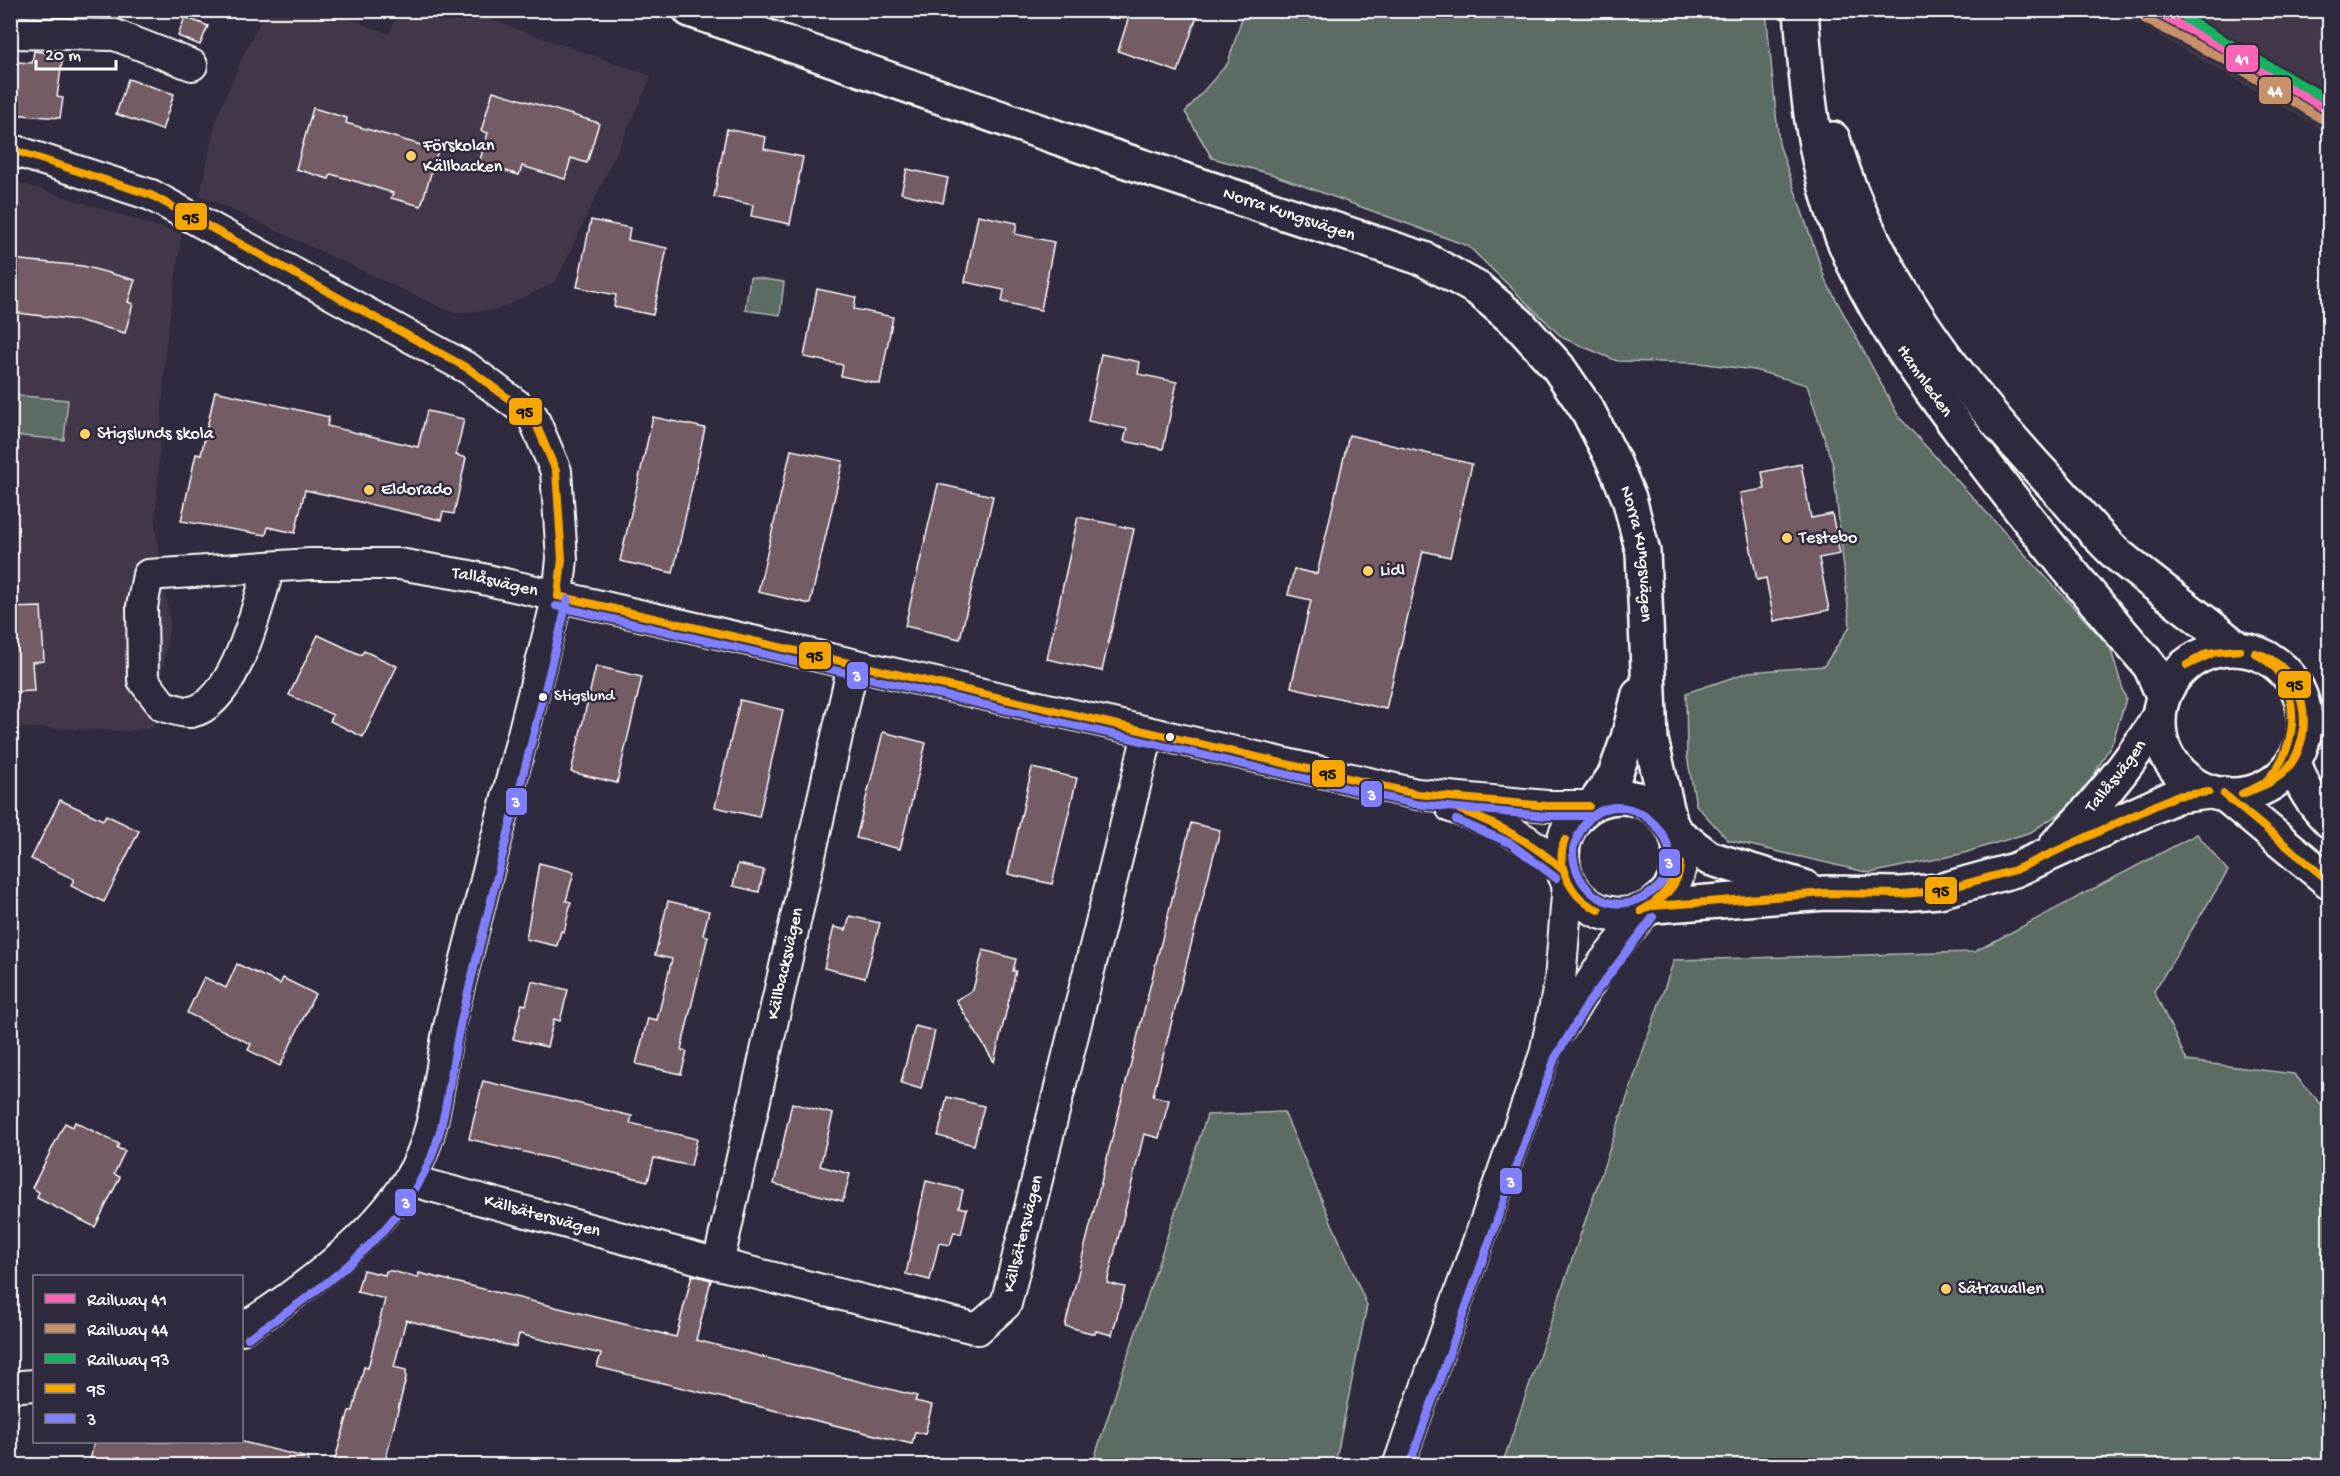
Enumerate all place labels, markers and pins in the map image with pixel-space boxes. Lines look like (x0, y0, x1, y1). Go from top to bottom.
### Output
place label: Förskolan Källbacken (422, 136, 503, 178)
marker: Förskolan Källbacken (404, 149, 418, 163)
place label: Stigslunds skola (97, 424, 215, 445)
marker: Stigslunds skola (78, 427, 92, 441)
place label: Eldorado (381, 480, 452, 501)
marker: Eldorado (362, 483, 376, 497)
place label: Testebo (1798, 528, 1857, 549)
marker: Testebo (1780, 531, 1794, 545)
place label: Lidl (1380, 561, 1405, 582)
marker: Lidl (1361, 564, 1375, 578)
place label: Stigslund (554, 688, 616, 707)
marker: Stigslund (537, 691, 549, 703)
unlabelled marker (1164, 731, 1176, 743)
place label: Sätravallen (1958, 1279, 2044, 1300)
marker: Sätravallen (1939, 1282, 1953, 1296)

